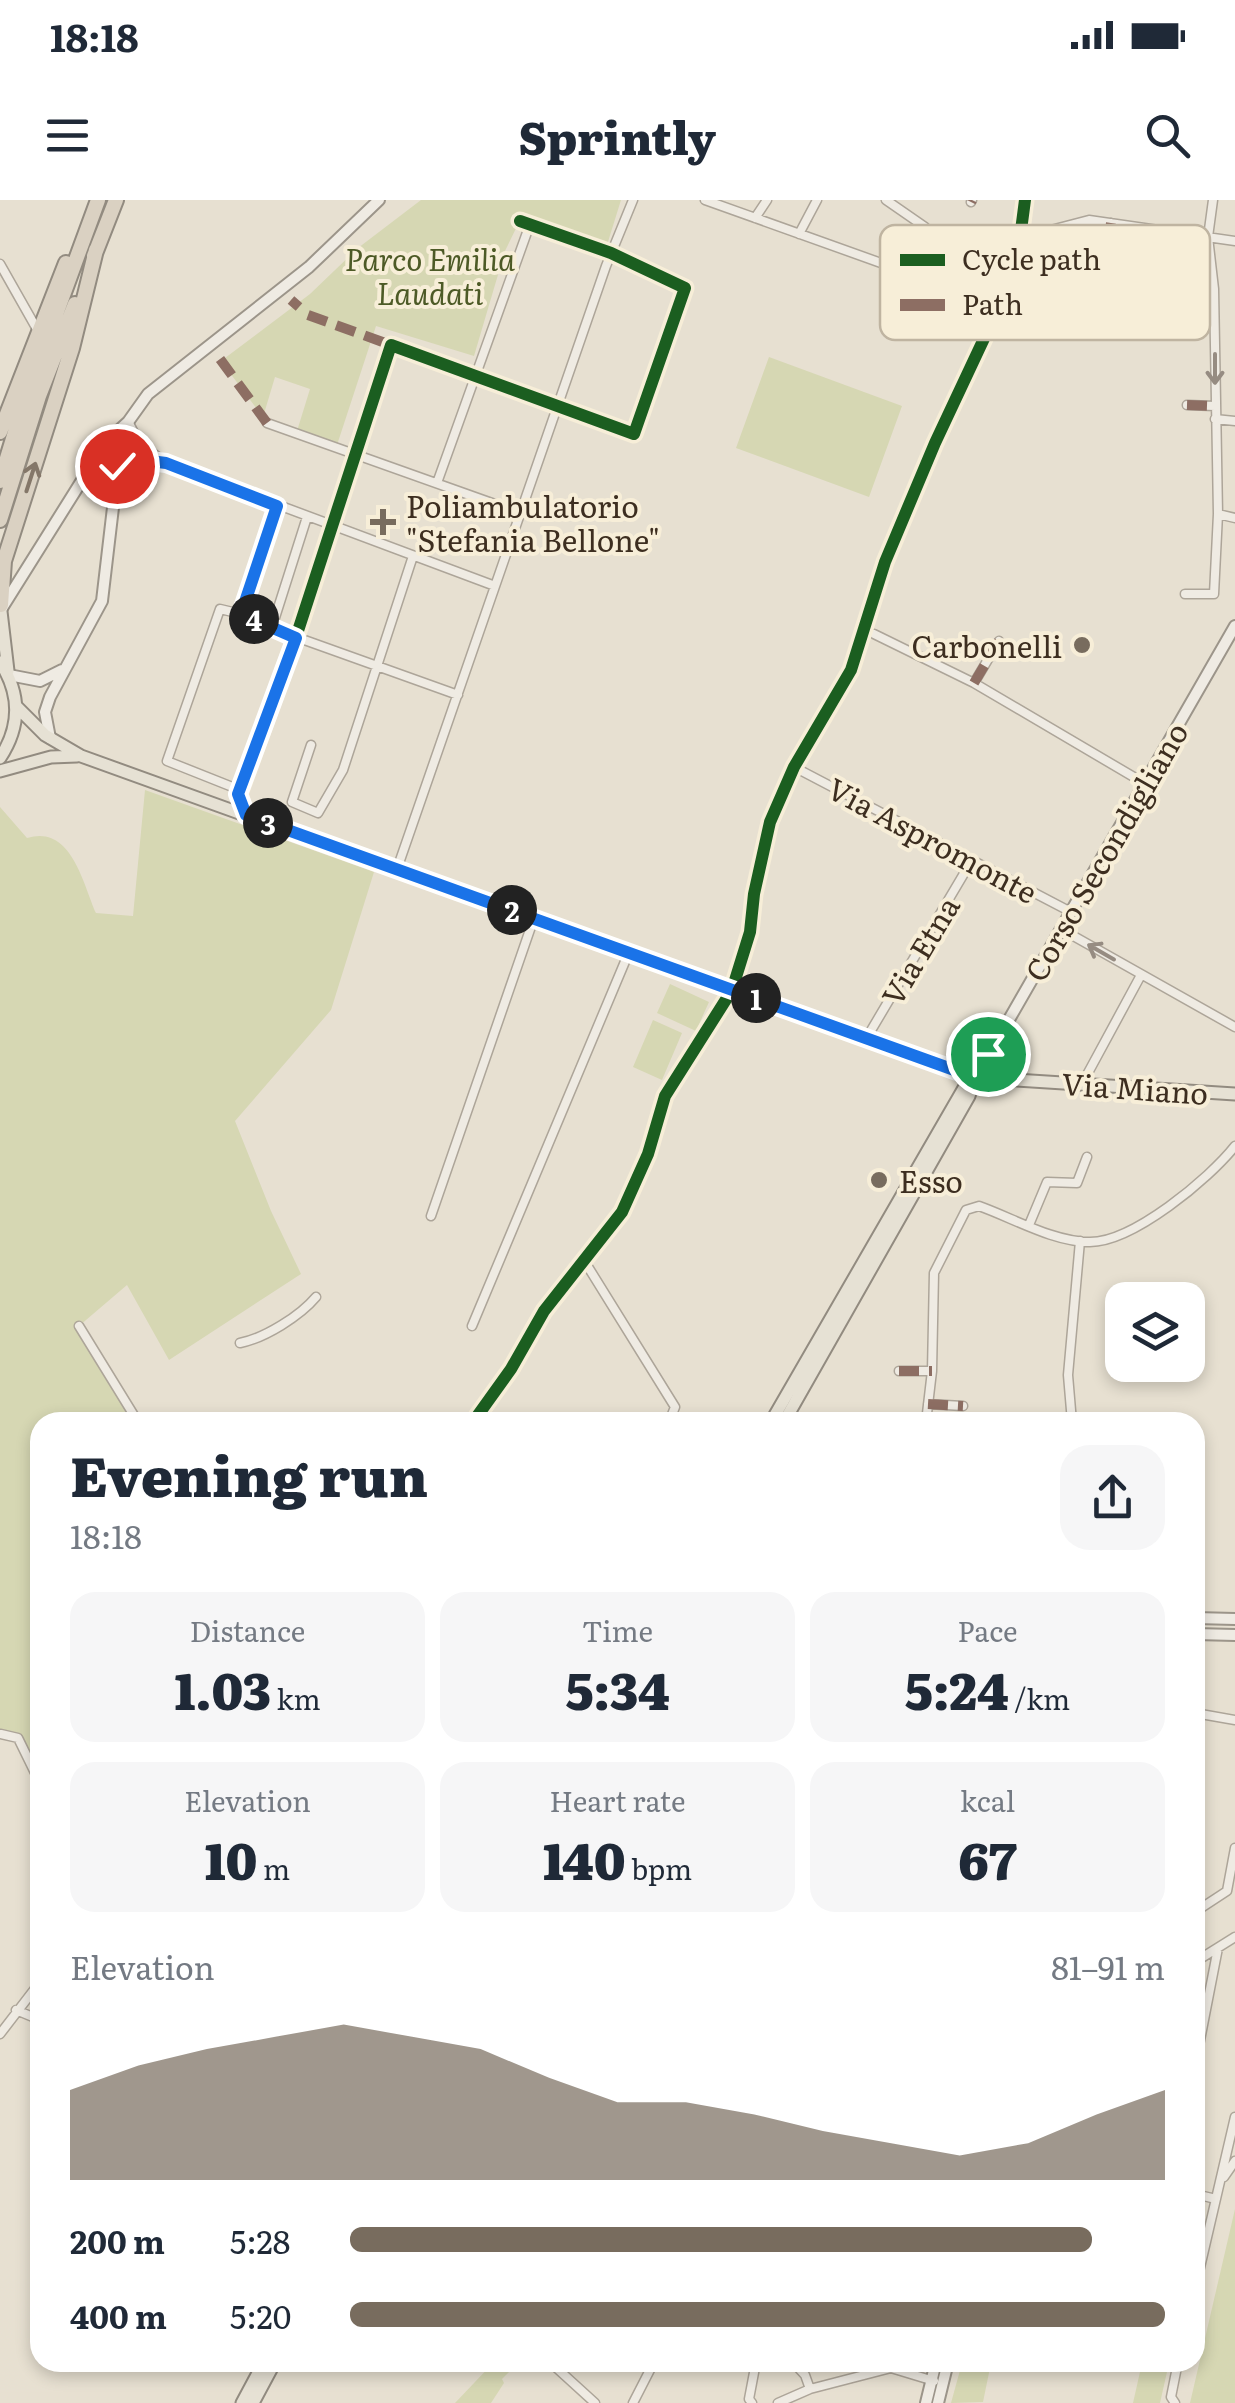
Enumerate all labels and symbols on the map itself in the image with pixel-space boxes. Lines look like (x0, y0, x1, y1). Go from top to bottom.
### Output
legend (880, 225, 1210, 340)
park label: Parco Emilia Laudati (345, 236, 515, 314)
text: Cycle path (962, 237, 1101, 279)
text: Path (962, 282, 1023, 324)
one-way arrow (1206, 352, 1224, 384)
pin (75, 424, 160, 509)
one-way arrow (23, 462, 41, 493)
place label: Poliambulatorio "Stefania Bellone" (406, 483, 660, 561)
marker: Poliambulatorio "Stefania Bellone" (370, 509, 396, 535)
pin: 4 (229, 594, 279, 644)
place label: Carbonelli (911, 623, 1062, 667)
marker: Carbonelli (1071, 634, 1093, 656)
street label: Corso Secondigliano (1013, 713, 1197, 989)
street label: Via Aspromonte (820, 765, 1046, 913)
pin: 3 (243, 798, 293, 848)
pin: 2 (487, 885, 537, 935)
street label: Via Etna (869, 887, 969, 1013)
one-way arrow (1087, 942, 1116, 962)
pin: 1 (731, 973, 781, 1023)
pin (946, 1012, 1031, 1097)
street label: Via Miano (1060, 1060, 1210, 1114)
place label: Esso (899, 1158, 963, 1202)
marker: Esso (868, 1169, 890, 1191)

